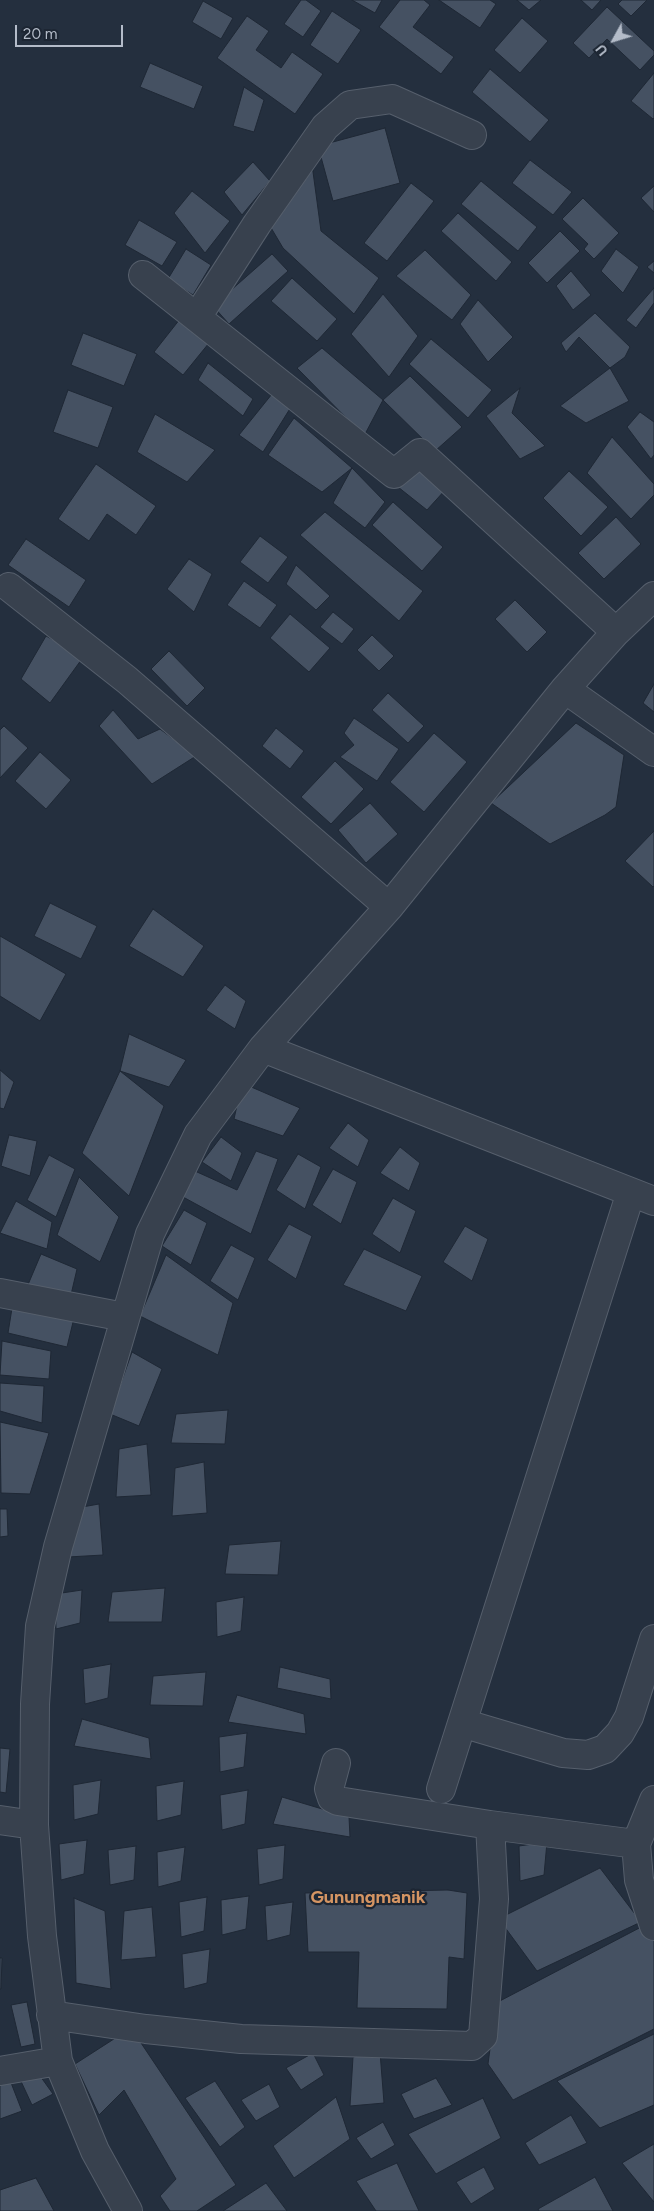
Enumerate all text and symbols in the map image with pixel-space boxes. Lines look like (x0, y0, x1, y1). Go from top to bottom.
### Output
scale bar (18, 15, 125, 47)
north arrow (589, 15, 639, 65)
text: 20 m (23, 25, 57, 43)
text: U (592, 41, 612, 59)
district label: Gunungmanik (310, 1887, 426, 1909)

